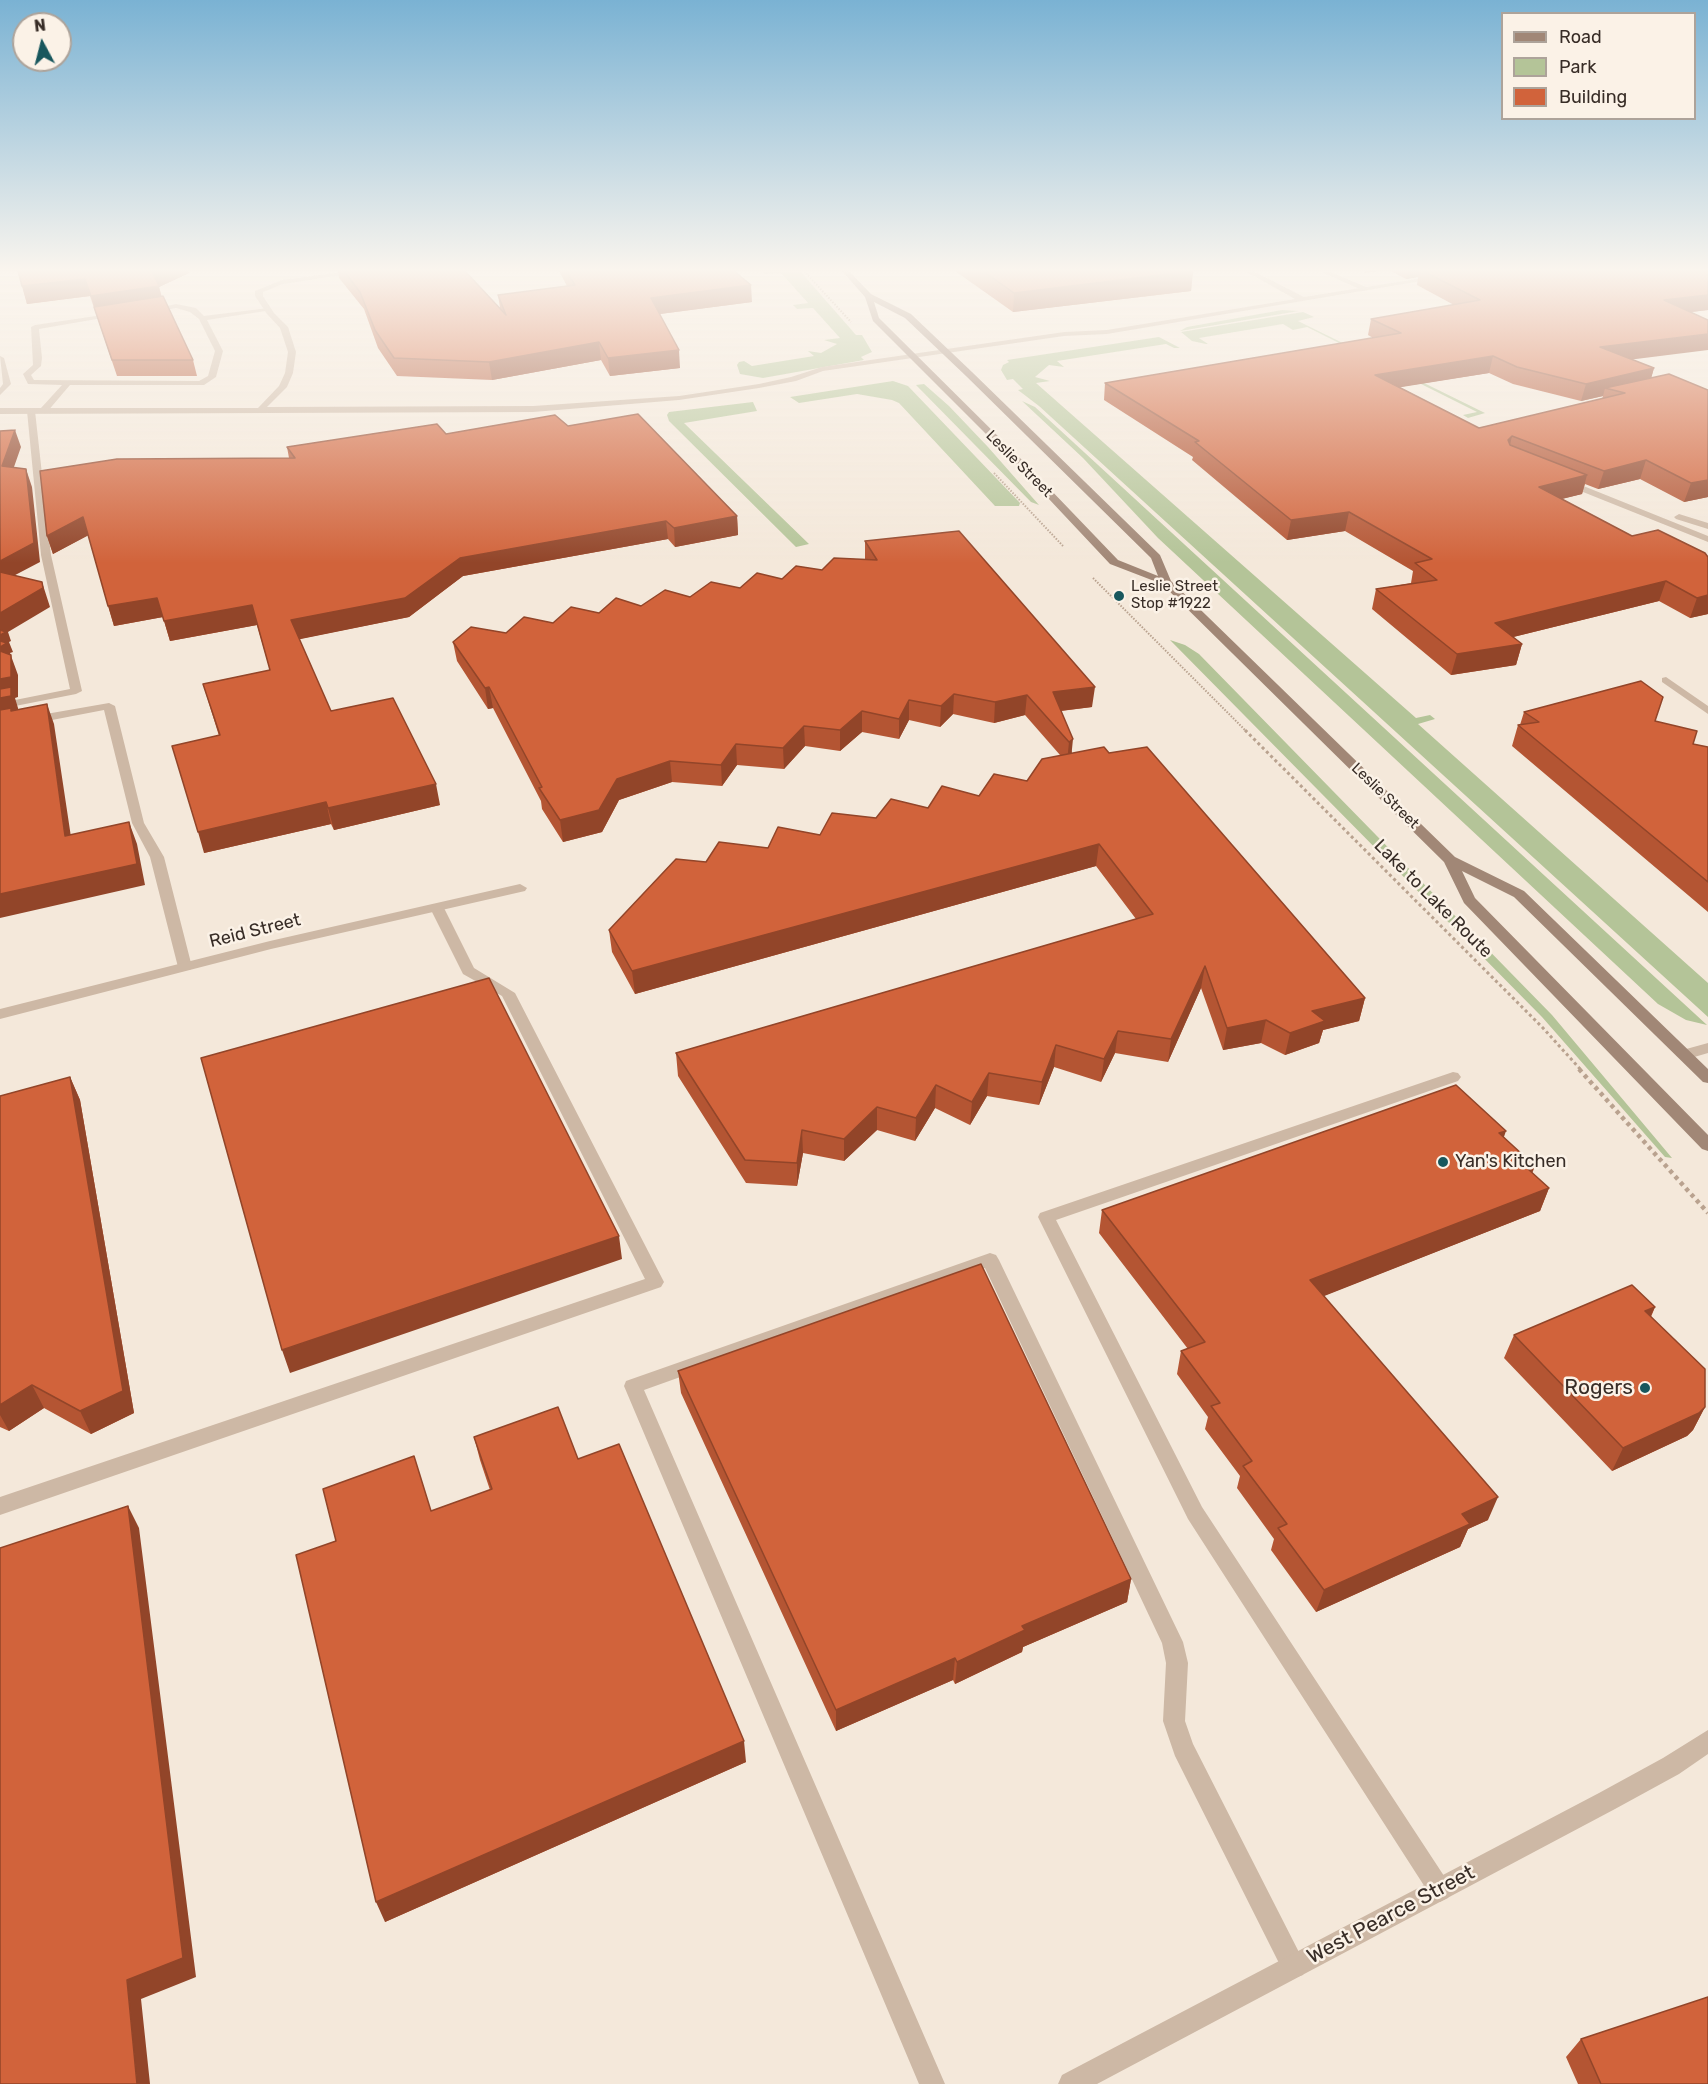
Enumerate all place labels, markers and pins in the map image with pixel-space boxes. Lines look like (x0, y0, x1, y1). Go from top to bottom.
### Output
place label: Leslie Street Stop #1922 (1131, 578, 1218, 613)
marker: Leslie Street Stop #1922 (1112, 589, 1126, 603)
place label: Yan's Kitchen (1455, 1151, 1566, 1173)
marker: Yan's Kitchen (1436, 1155, 1450, 1169)
place label: Rogers (1564, 1375, 1633, 1401)
marker: Rogers (1638, 1381, 1652, 1395)

